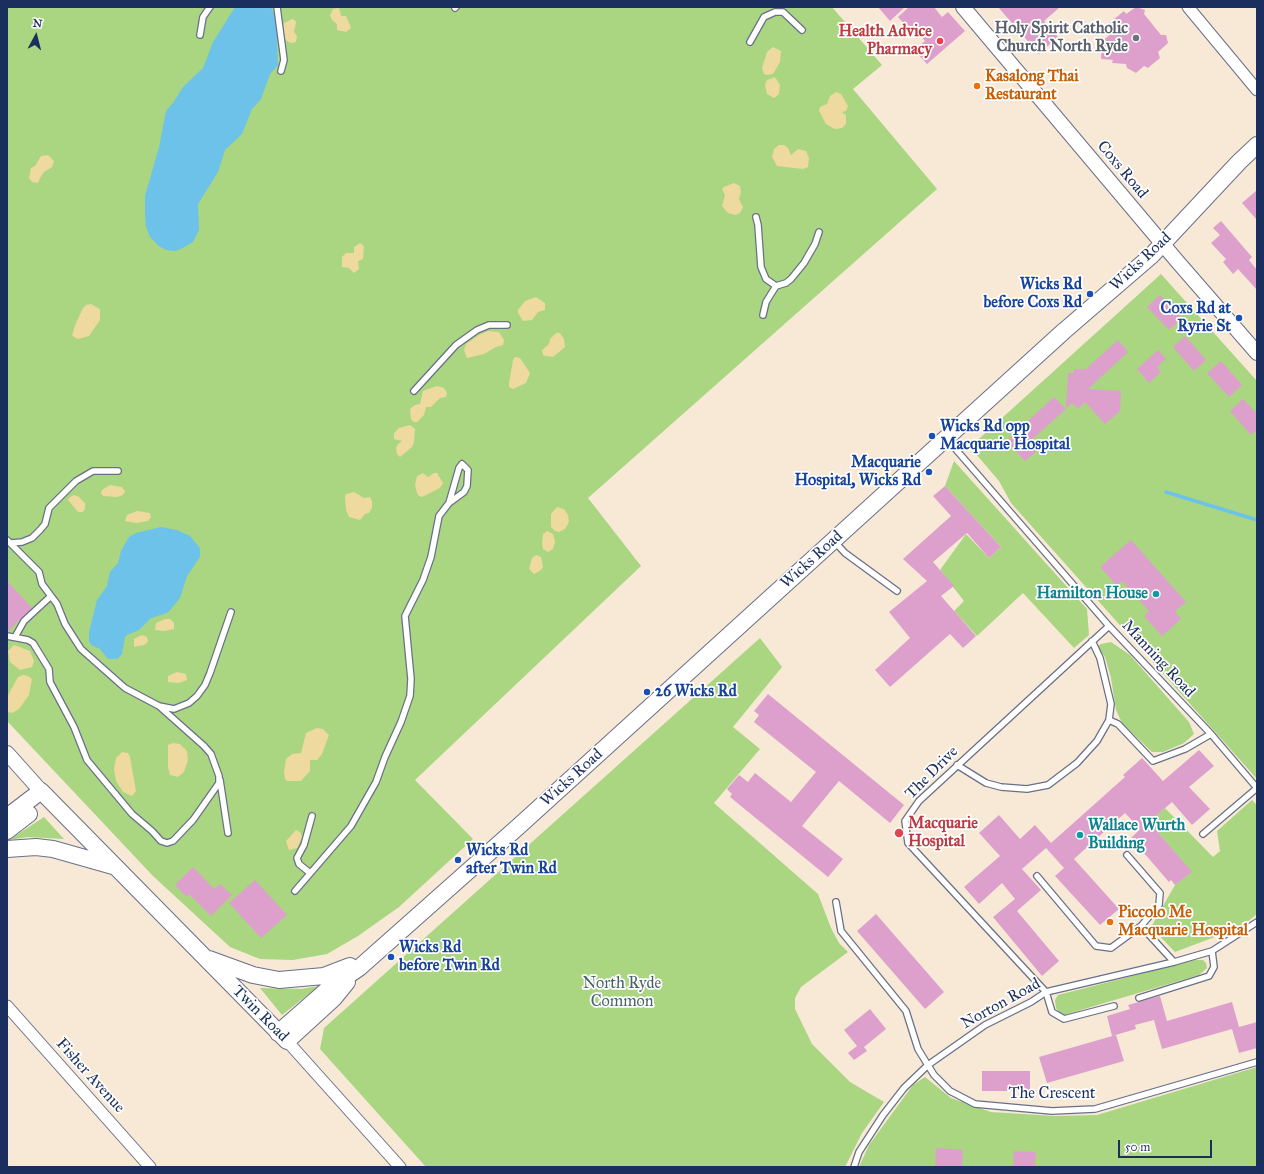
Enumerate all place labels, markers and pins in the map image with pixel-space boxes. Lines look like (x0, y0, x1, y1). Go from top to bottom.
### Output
place label: Holy Spirit Catholic Church North Ryde (994, 19, 1128, 57)
place label: Health Advice Pharmacy (838, 22, 932, 60)
marker: Holy Spirit Catholic Church North Ryde (1131, 33, 1141, 43)
marker: Health Advice Pharmacy (935, 36, 945, 46)
place label: Kasalong Thai Restaurant (985, 67, 1079, 105)
marker: Kasalong Thai Restaurant (972, 81, 982, 91)
place label: Wicks Rd before Coxs Rd (984, 275, 1082, 313)
marker: Wicks Rd before Coxs Rd (1085, 289, 1095, 299)
place label: Coxs Rd at Ryrie St (1161, 299, 1231, 337)
marker: Coxs Rd at Ryrie St (1234, 313, 1244, 323)
place label: Wicks Rd opp Macquarie Hospital (940, 417, 1070, 455)
marker: Wicks Rd opp Macquarie Hospital (927, 431, 937, 441)
place label: Macquarie Hospital, Wicks Rd (794, 453, 921, 491)
marker: Macquarie Hospital, Wicks Rd (924, 467, 934, 477)
place label: Hamilton House (1036, 584, 1148, 604)
marker: Hamilton House (1151, 589, 1161, 599)
place label: 26 Wicks Rd (655, 682, 737, 702)
marker: 26 Wicks Rd (642, 687, 652, 697)
place label: Macquarie Hospital (908, 814, 978, 852)
place label: Wallace Wurth Building (1088, 816, 1185, 854)
marker: Macquarie Hospital (893, 827, 905, 839)
marker: Wallace Wurth Building (1075, 830, 1085, 840)
place label: Wicks Rd after Twin Rd (466, 841, 557, 879)
marker: Wicks Rd after Twin Rd (453, 855, 463, 865)
place label: Piccolo Me Macquarie Hospital (1118, 903, 1248, 941)
marker: Piccolo Me Macquarie Hospital (1105, 917, 1115, 927)
place label: Wicks Rd before Twin Rd (399, 938, 500, 976)
marker: Wicks Rd before Twin Rd (386, 952, 396, 962)

